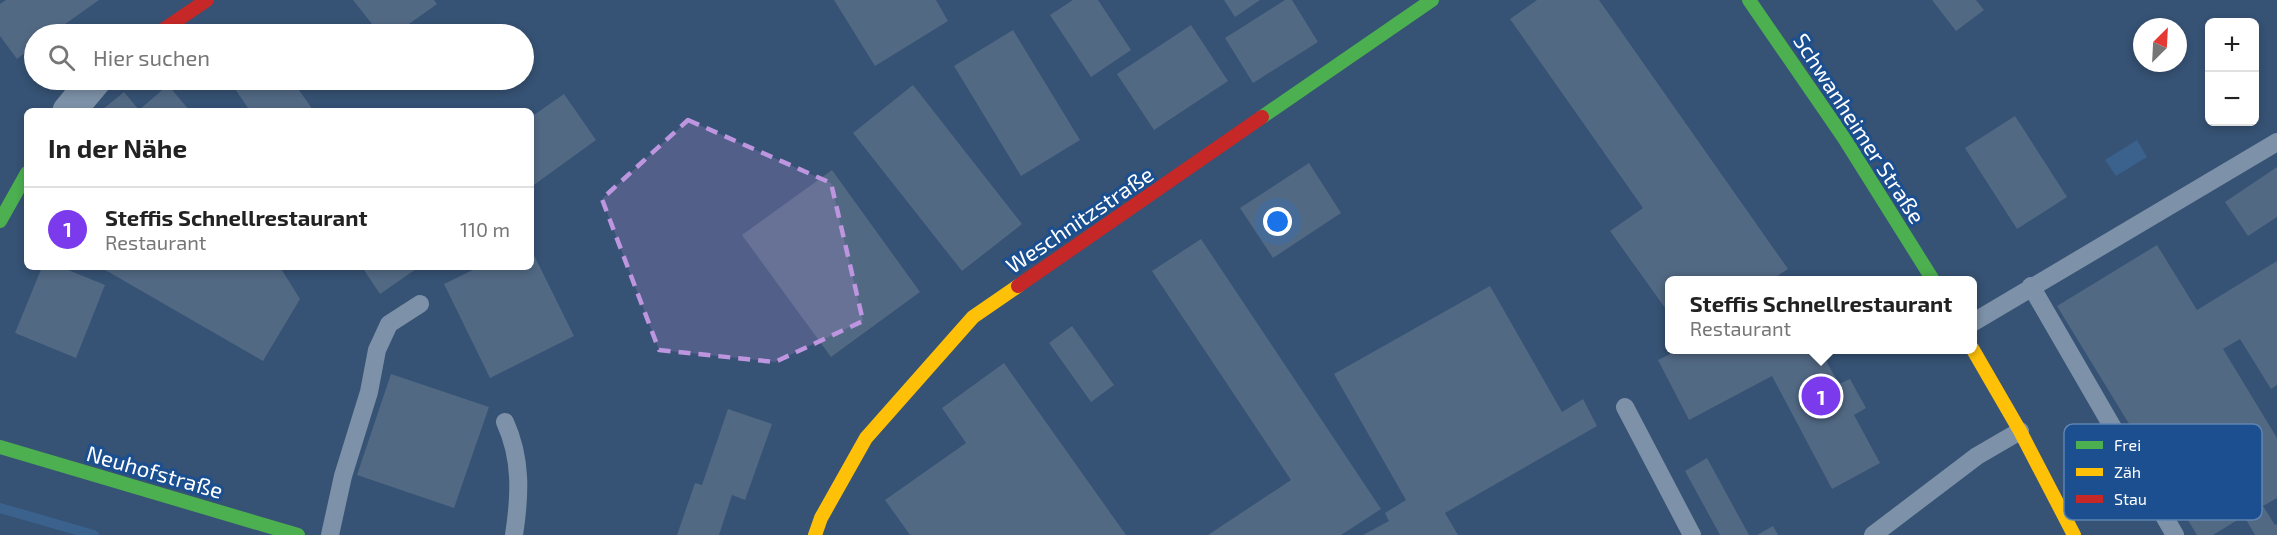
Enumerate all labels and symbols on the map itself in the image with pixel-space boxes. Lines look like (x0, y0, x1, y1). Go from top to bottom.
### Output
north arrow (2133, 18, 2187, 72)
street label: Schwanheimer Straße (1789, 28, 1931, 228)
street label: Weschnitzstraße (1000, 160, 1158, 278)
your location (1263, 207, 1292, 236)
pin: 1 (1802, 374, 1840, 418)
legend (2064, 424, 2262, 520)
text: Frei (2114, 435, 2141, 454)
street label: Neuhofstraße (84, 439, 226, 503)
text: Zäh (2114, 462, 2141, 481)
text: Stau (2114, 489, 2147, 508)

